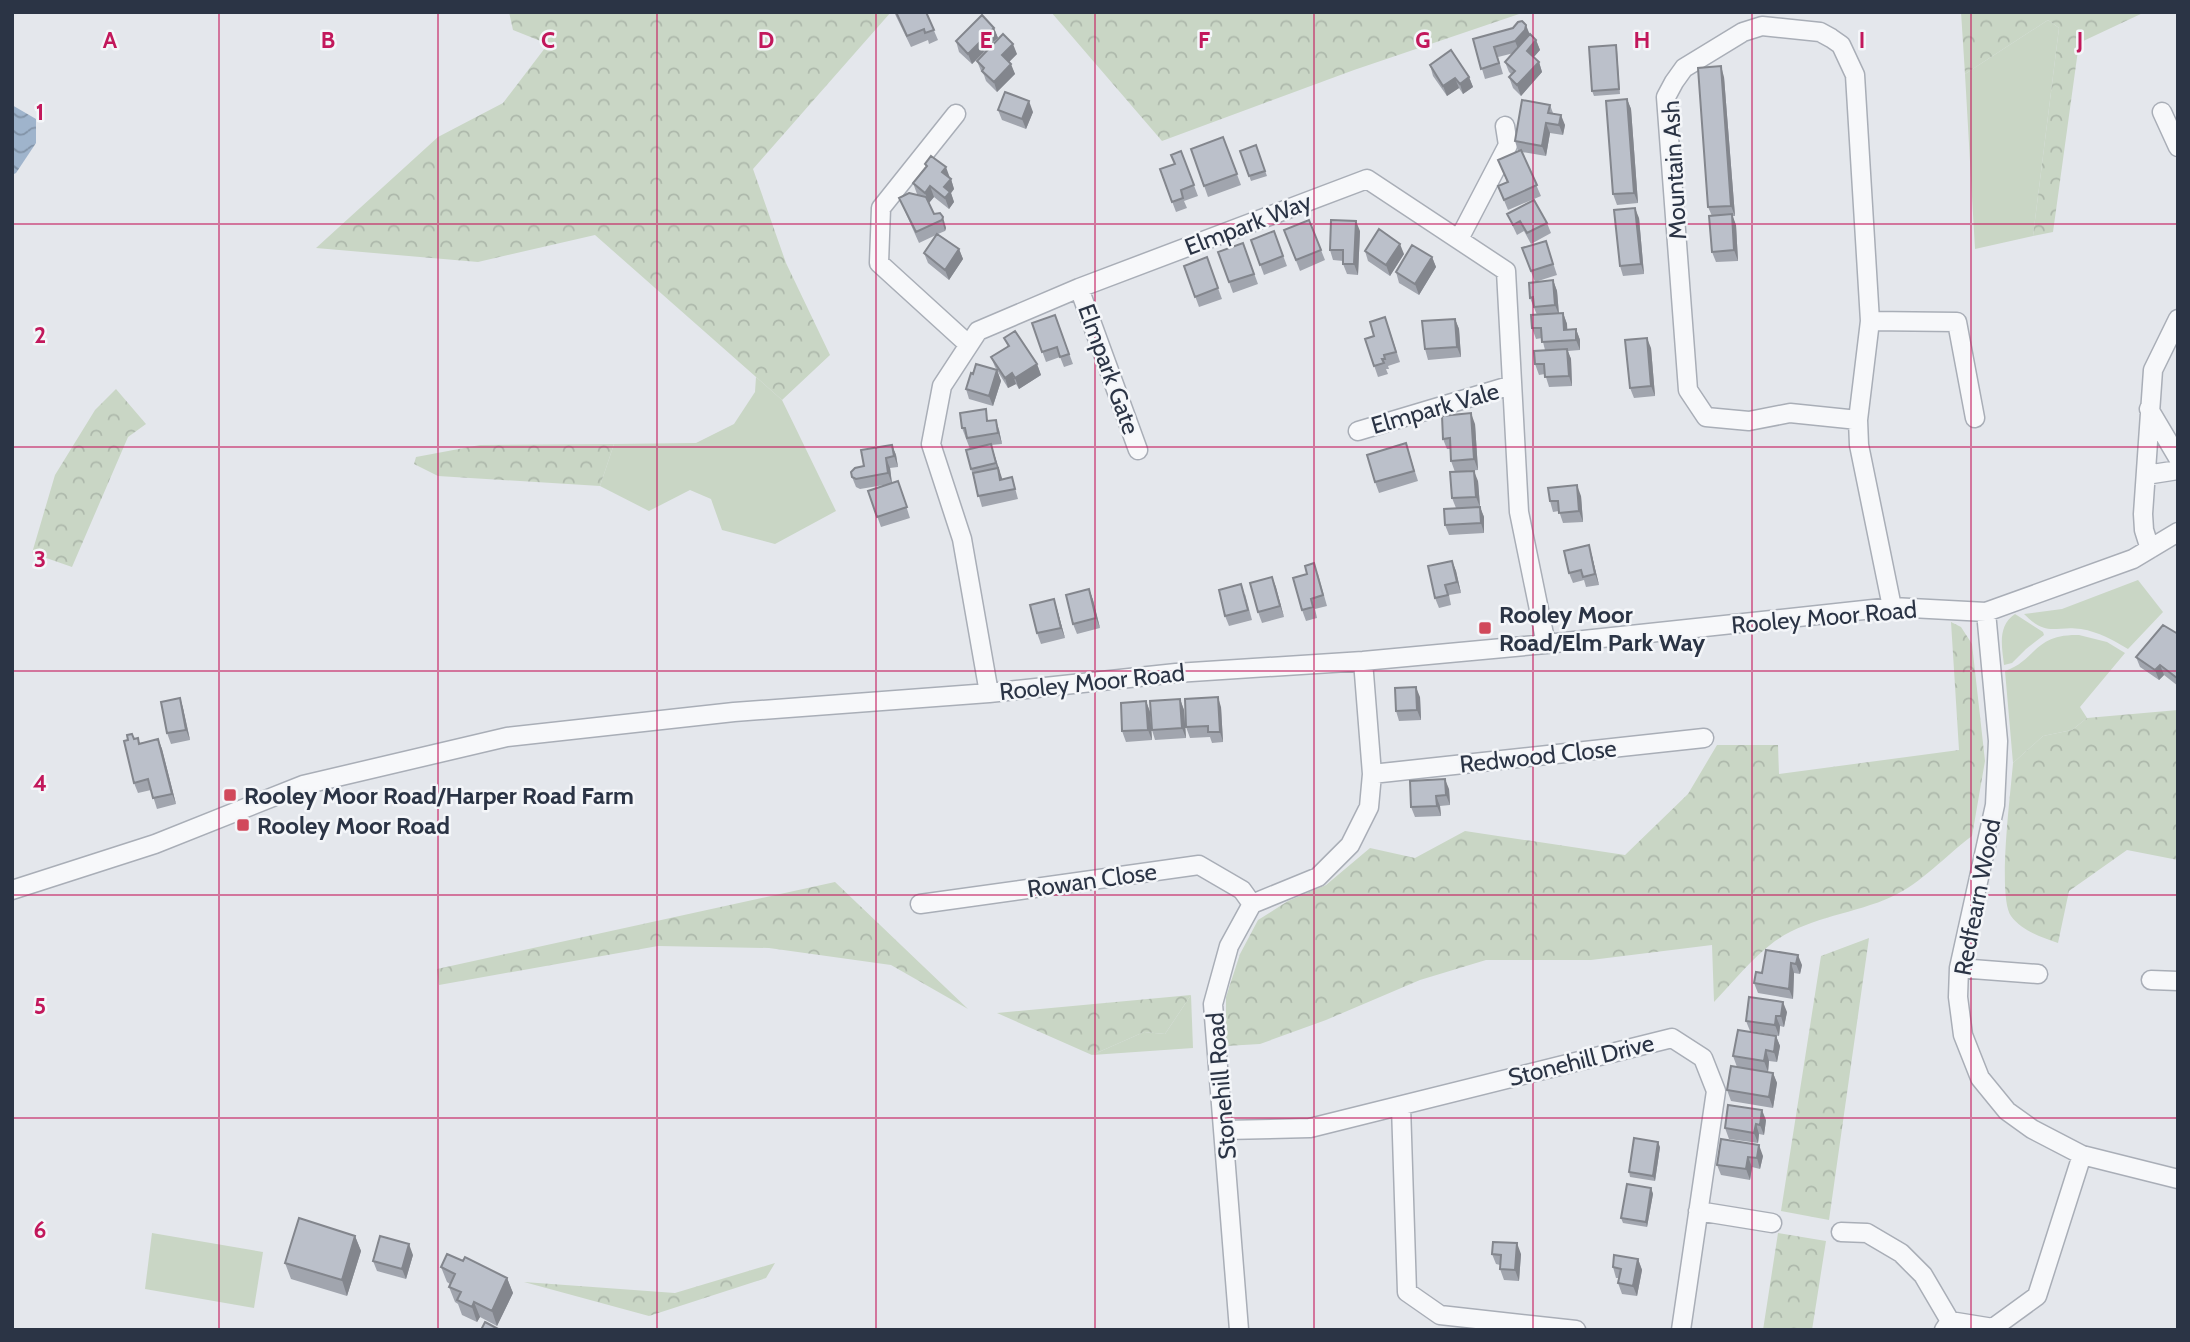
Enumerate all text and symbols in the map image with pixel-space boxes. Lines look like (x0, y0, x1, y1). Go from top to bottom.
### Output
text: A (103, 26, 118, 54)
text: B (321, 26, 335, 54)
text: C (541, 26, 555, 54)
text: D (758, 26, 774, 54)
text: E (979, 26, 993, 54)
text: F (1198, 26, 1210, 54)
text: G (1415, 26, 1431, 54)
text: H (1634, 26, 1650, 54)
text: I (1859, 26, 1865, 54)
text: J (2076, 26, 2083, 54)
text: 1 (36, 98, 44, 126)
street label: Mountain Ash (1656, 100, 1692, 240)
street label: Elmpark Way (1180, 187, 1316, 261)
street label: Elmpark Gate (1072, 300, 1146, 438)
text: 2 (34, 321, 46, 349)
street label: Elmpark Vale (1368, 376, 1502, 440)
text: 3 (34, 545, 46, 573)
street label: Rooley Moor Road (1730, 594, 1918, 640)
place label: Rooley Moor Road/Elm Park Way (1499, 600, 1705, 657)
marker: Rooley Moor Road/Elm Park Way (1477, 620, 1493, 636)
street label: Rooley Moor Road (998, 658, 1186, 706)
street label: Redwood Close (1458, 733, 1618, 779)
text: 4 (33, 769, 47, 797)
place label: Rooley Moor Road/Harper Road Farm (244, 781, 634, 810)
marker: Rooley Moor Road/Harper Road Farm (222, 787, 238, 803)
place label: Rooley Moor Road (257, 811, 450, 840)
street label: Redfearn Wood (1948, 816, 2006, 978)
marker: Rooley Moor Road (235, 817, 251, 833)
street label: Rowan Close (1025, 857, 1159, 903)
text: 5 (34, 992, 46, 1020)
street label: Stonehill Road (1200, 1011, 1242, 1161)
street label: Stonehill Drive (1505, 1028, 1657, 1092)
text: 6 (34, 1216, 46, 1244)

